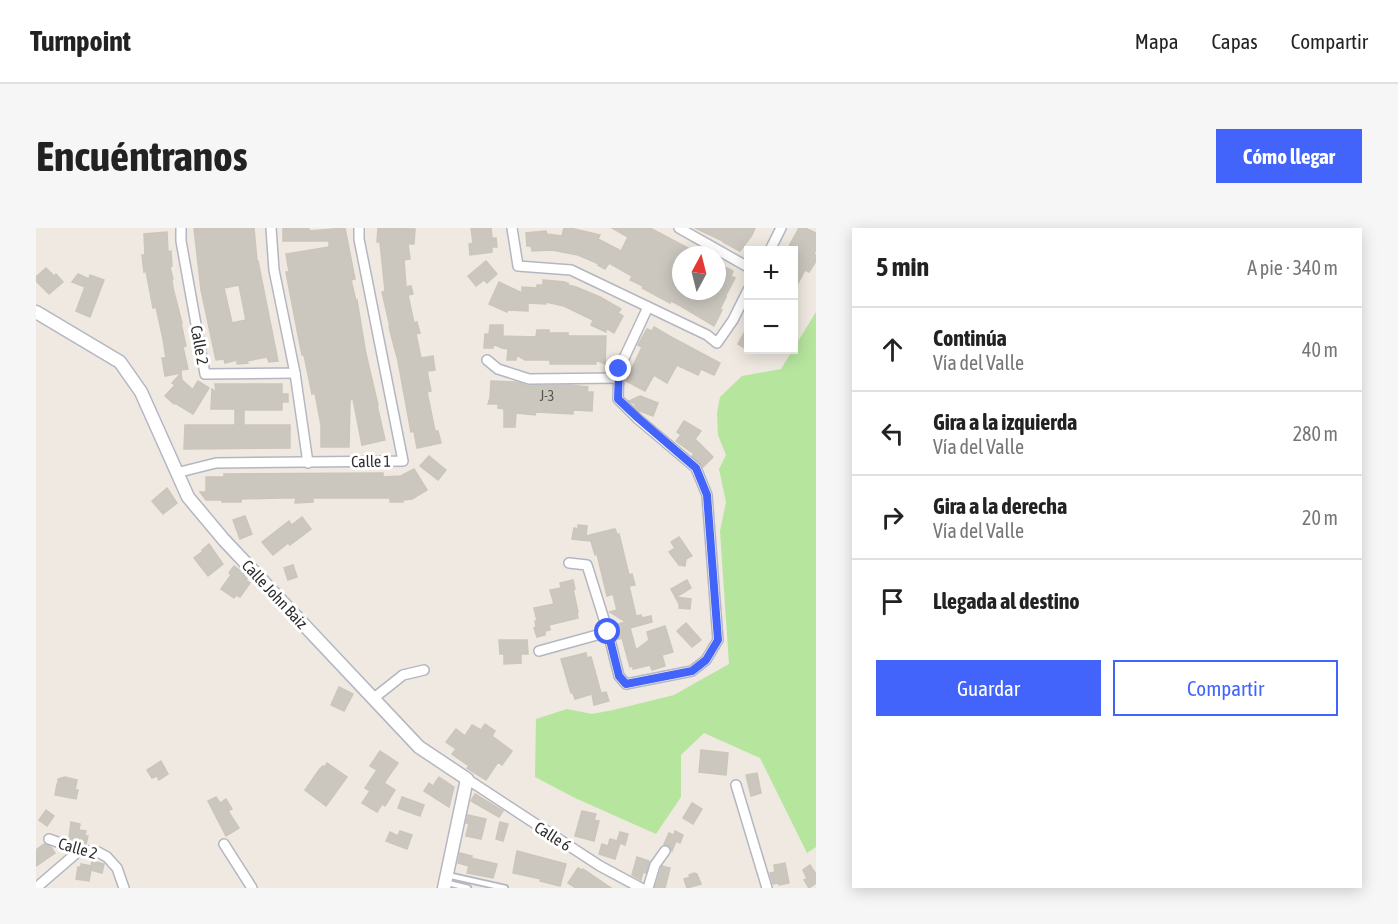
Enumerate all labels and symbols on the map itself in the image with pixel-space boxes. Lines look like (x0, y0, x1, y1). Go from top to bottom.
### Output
north arrow (672, 246, 726, 300)
street label: Calle 2 (188, 324, 212, 366)
route end (605, 355, 631, 381)
house number: J-3 (540, 388, 554, 404)
street label: Calle 1 (351, 452, 391, 470)
street label: Calle John Baiz (239, 556, 311, 632)
route start (594, 618, 620, 644)
street label: Calle 6 (531, 818, 575, 854)
street label: Calle 2 (56, 834, 100, 862)

